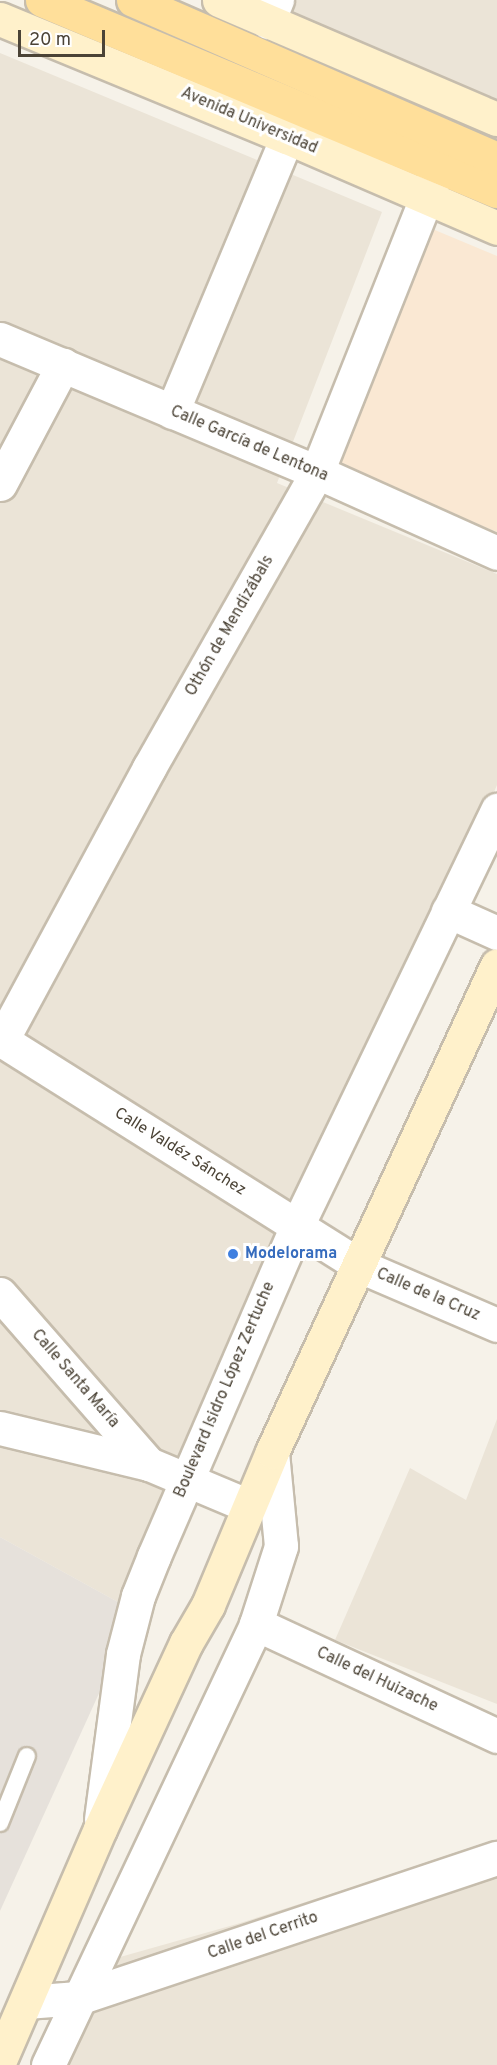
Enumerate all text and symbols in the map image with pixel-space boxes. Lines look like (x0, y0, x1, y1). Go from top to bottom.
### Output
scale bar (21, 18, 108, 56)
text: 20 m (29, 29, 71, 52)
street label: Avenida Universidad (178, 84, 320, 158)
street label: Calle García de Lentona (167, 402, 331, 486)
street label: Othón de Mendizábals (182, 552, 278, 700)
street label: Calle Valdéz Sánchez (111, 1104, 249, 1200)
place label: Modelorama (245, 1244, 337, 1264)
marker: Modelorama (226, 1247, 240, 1261)
street label: Calle de la Cruz (373, 1265, 483, 1325)
street label: Boulevard Isidro López Zertuche (171, 1279, 279, 1501)
street label: Calle Santa María (27, 1326, 123, 1432)
street label: Calle del Huizache (313, 1643, 441, 1717)
street label: Calle del Cerrito (205, 1908, 321, 1964)

